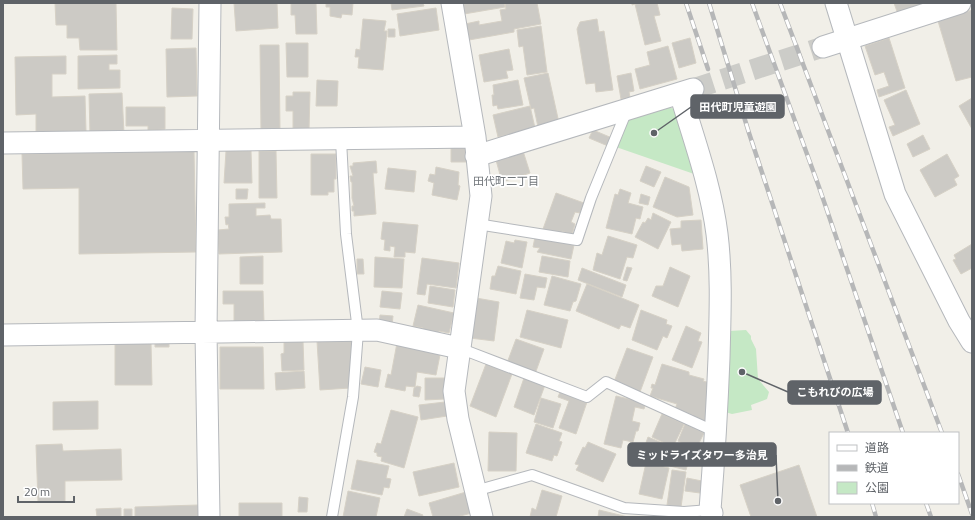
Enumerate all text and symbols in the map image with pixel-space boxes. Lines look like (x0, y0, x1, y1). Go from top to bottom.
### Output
callout: 田代町児童遊園 (691, 95, 784, 118)
text: 田代町児童遊園 (700, 99, 777, 115)
district label: 田代町二丁目 (473, 173, 539, 189)
callout: こもれびの広場 (788, 381, 881, 404)
text: こもれびの広場 (797, 384, 874, 400)
legend (829, 432, 959, 504)
text: 道路 (865, 438, 889, 457)
callout: ミッドライズタワー多治見 (628, 443, 776, 466)
text: ミッドライズタワー多治見 (636, 447, 768, 463)
text: 鉄道 (865, 458, 889, 477)
scale bar (18, 478, 74, 504)
text: 公園 (865, 478, 889, 497)
text: 20 m (24, 482, 50, 501)

